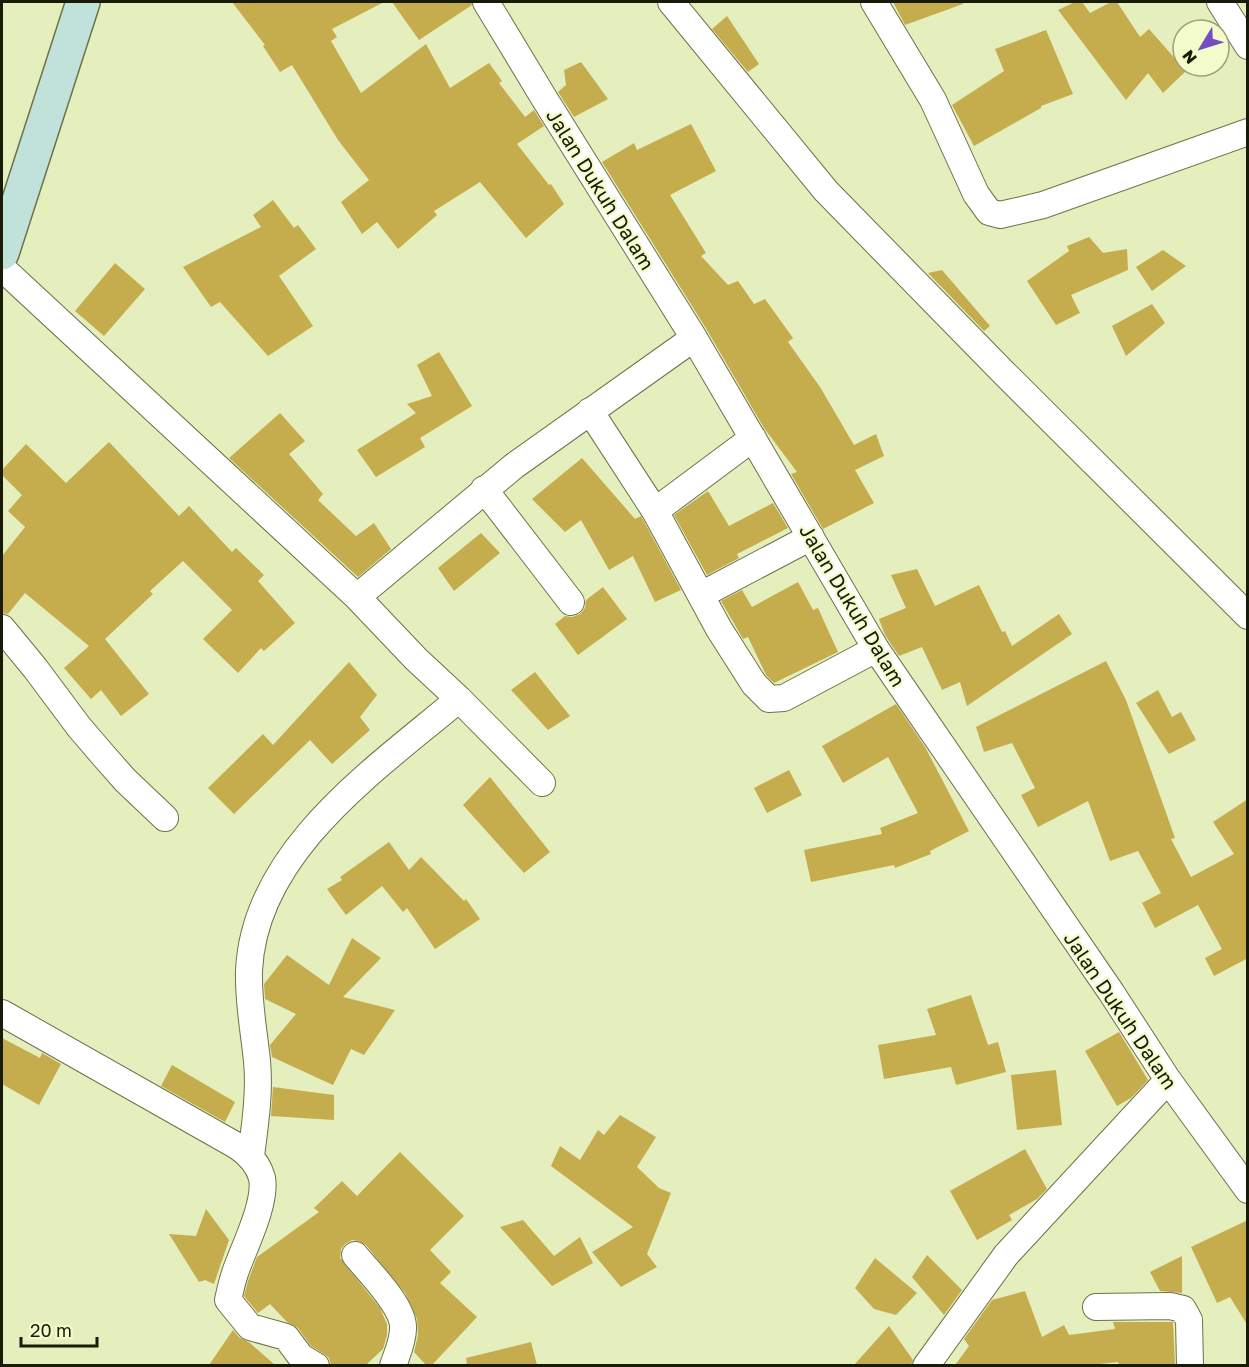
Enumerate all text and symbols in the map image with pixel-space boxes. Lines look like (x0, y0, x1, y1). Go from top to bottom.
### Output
north arrow (1171, 18, 1231, 78)
text: N (1178, 46, 1201, 68)
street label: Jalan Dukuh Dalam (542, 104, 660, 274)
street label: Jalan Dukuh Dalam (795, 520, 911, 690)
street label: Jalan Dukuh Dalam (1059, 927, 1183, 1093)
scale bar (21, 1310, 98, 1348)
text: 20 m (30, 1319, 72, 1341)

